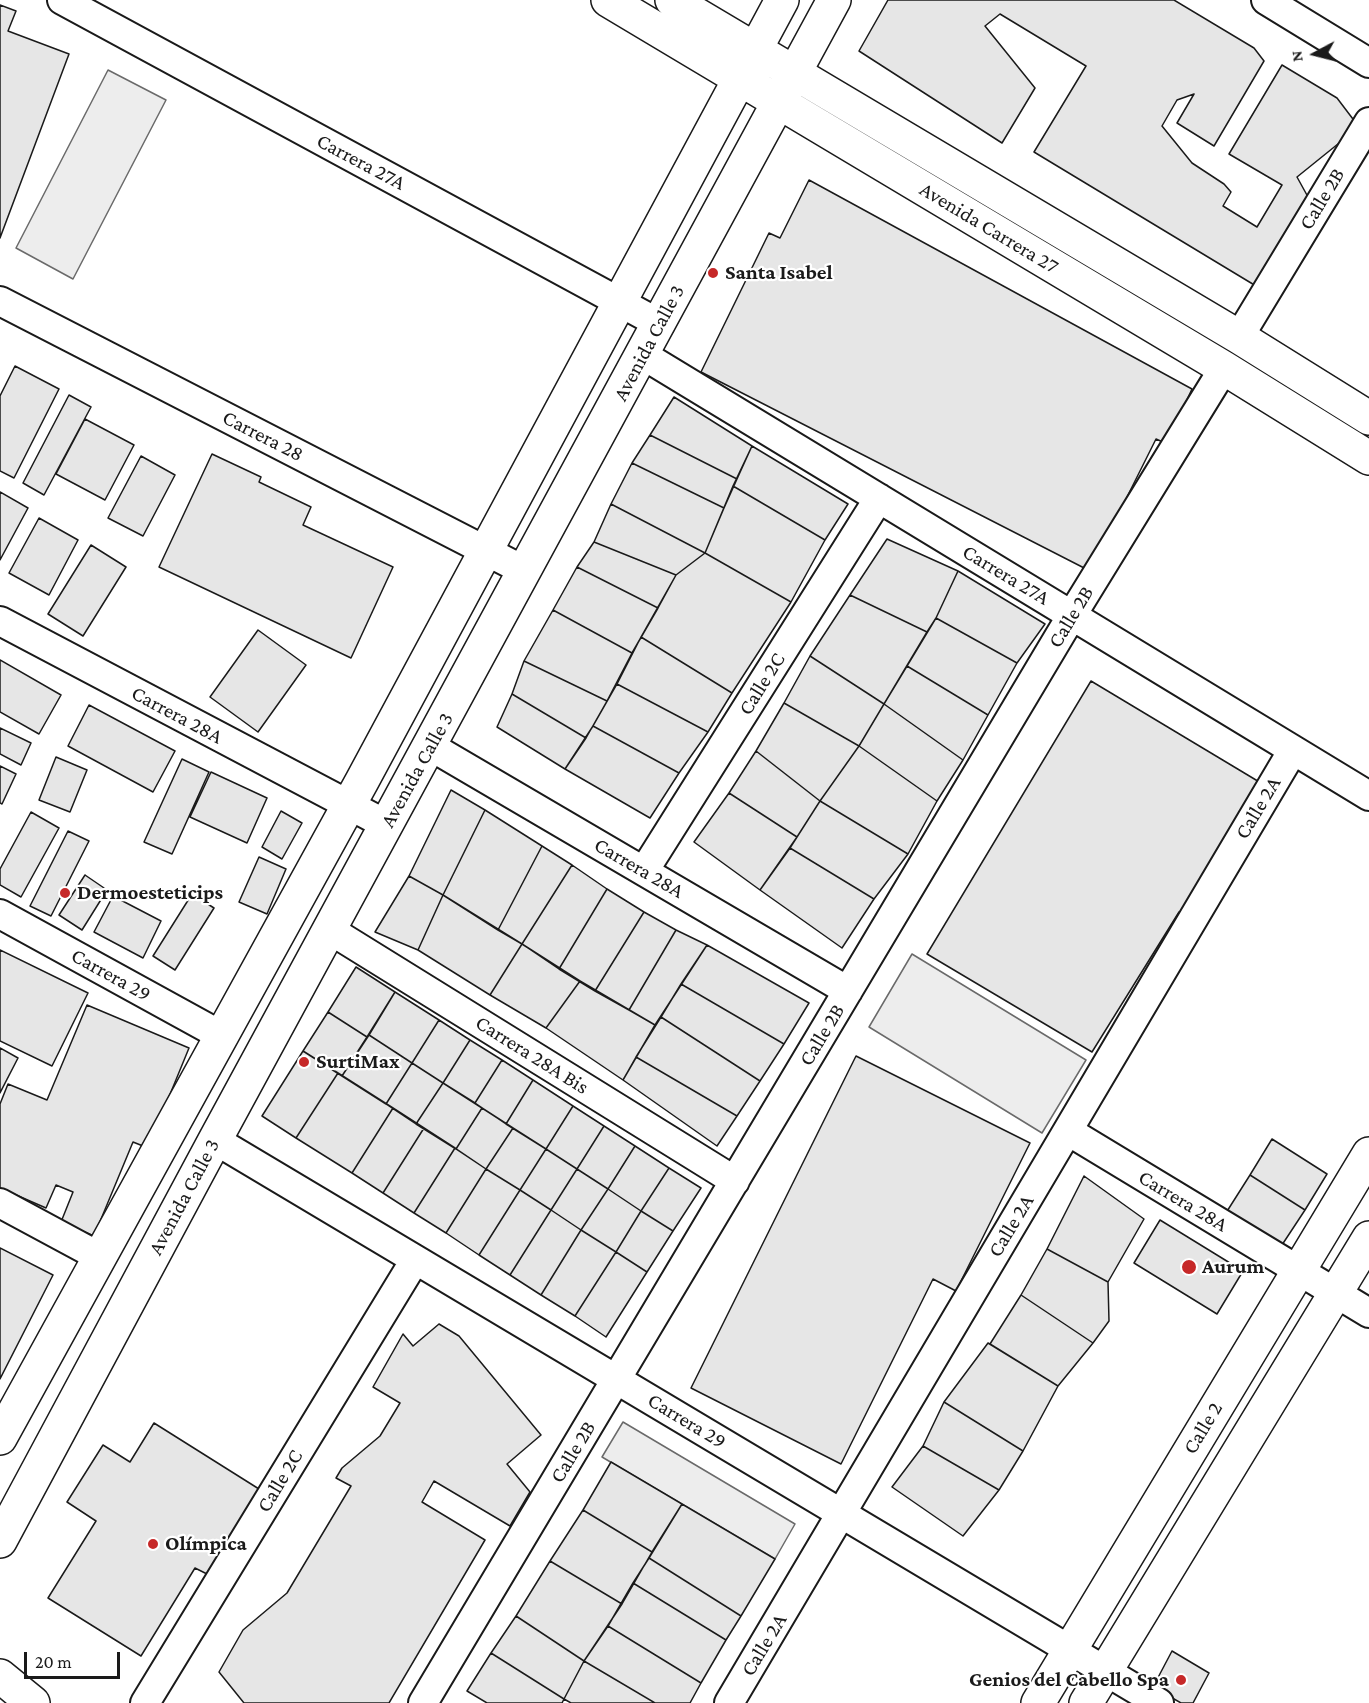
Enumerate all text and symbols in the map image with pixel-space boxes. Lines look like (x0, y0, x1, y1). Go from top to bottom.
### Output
north arrow (1285, 24, 1345, 84)
text: N (1288, 50, 1306, 63)
street label: Carrera 27A (312, 128, 410, 196)
street label: Calle 2B (1294, 163, 1350, 235)
street label: Avenida Carrera 27 (915, 177, 1063, 279)
place label: Santa Isabel (725, 260, 833, 286)
marker: Santa Isabel (706, 266, 720, 280)
street label: Avenida Calle 3 (608, 281, 690, 405)
street label: Carrera 28 (218, 405, 308, 467)
street label: Carrera 27A (958, 539, 1054, 611)
street label: Calle 2B (1043, 581, 1099, 653)
street label: Calle 2C (733, 648, 791, 720)
street label: Carrera 28A (127, 681, 227, 749)
street label: Avenida Calle 3 (375, 708, 459, 832)
street label: Calle 2A (1230, 772, 1286, 844)
street label: Carrera 28A (590, 832, 688, 904)
place label: Dermoesteticips (77, 880, 223, 906)
marker: Dermoesteticips (58, 886, 72, 900)
street label: Carrera 29 (67, 943, 155, 1007)
street label: Calle 2B (794, 999, 850, 1071)
street label: Carrera 28A Bis (471, 1010, 593, 1100)
place label: SurtiMax (316, 1049, 400, 1075)
marker: SurtiMax (297, 1055, 311, 1069)
street label: Avenida Calle 3 (143, 1135, 225, 1259)
street label: Carrera 28A (1134, 1165, 1232, 1237)
street label: Calle 2A (983, 1190, 1039, 1262)
place label: Aurum (1202, 1254, 1264, 1280)
marker: Aurum (1180, 1258, 1198, 1276)
street label: Carrera 29 (643, 1388, 731, 1454)
street label: Calle 2 (1178, 1397, 1228, 1459)
street label: Calle 2B (545, 1416, 601, 1488)
street label: Calle 2C (252, 1445, 308, 1517)
place label: Olímpica (165, 1531, 247, 1557)
marker: Olímpica (146, 1537, 160, 1551)
street label: Calle 2A (736, 1609, 792, 1681)
scale bar (27, 1640, 123, 1678)
text: 20 m (35, 1652, 72, 1672)
place label: Genios del Cabello Spa (969, 1667, 1169, 1693)
marker: Genios del Cabello Spa (1174, 1673, 1188, 1687)

